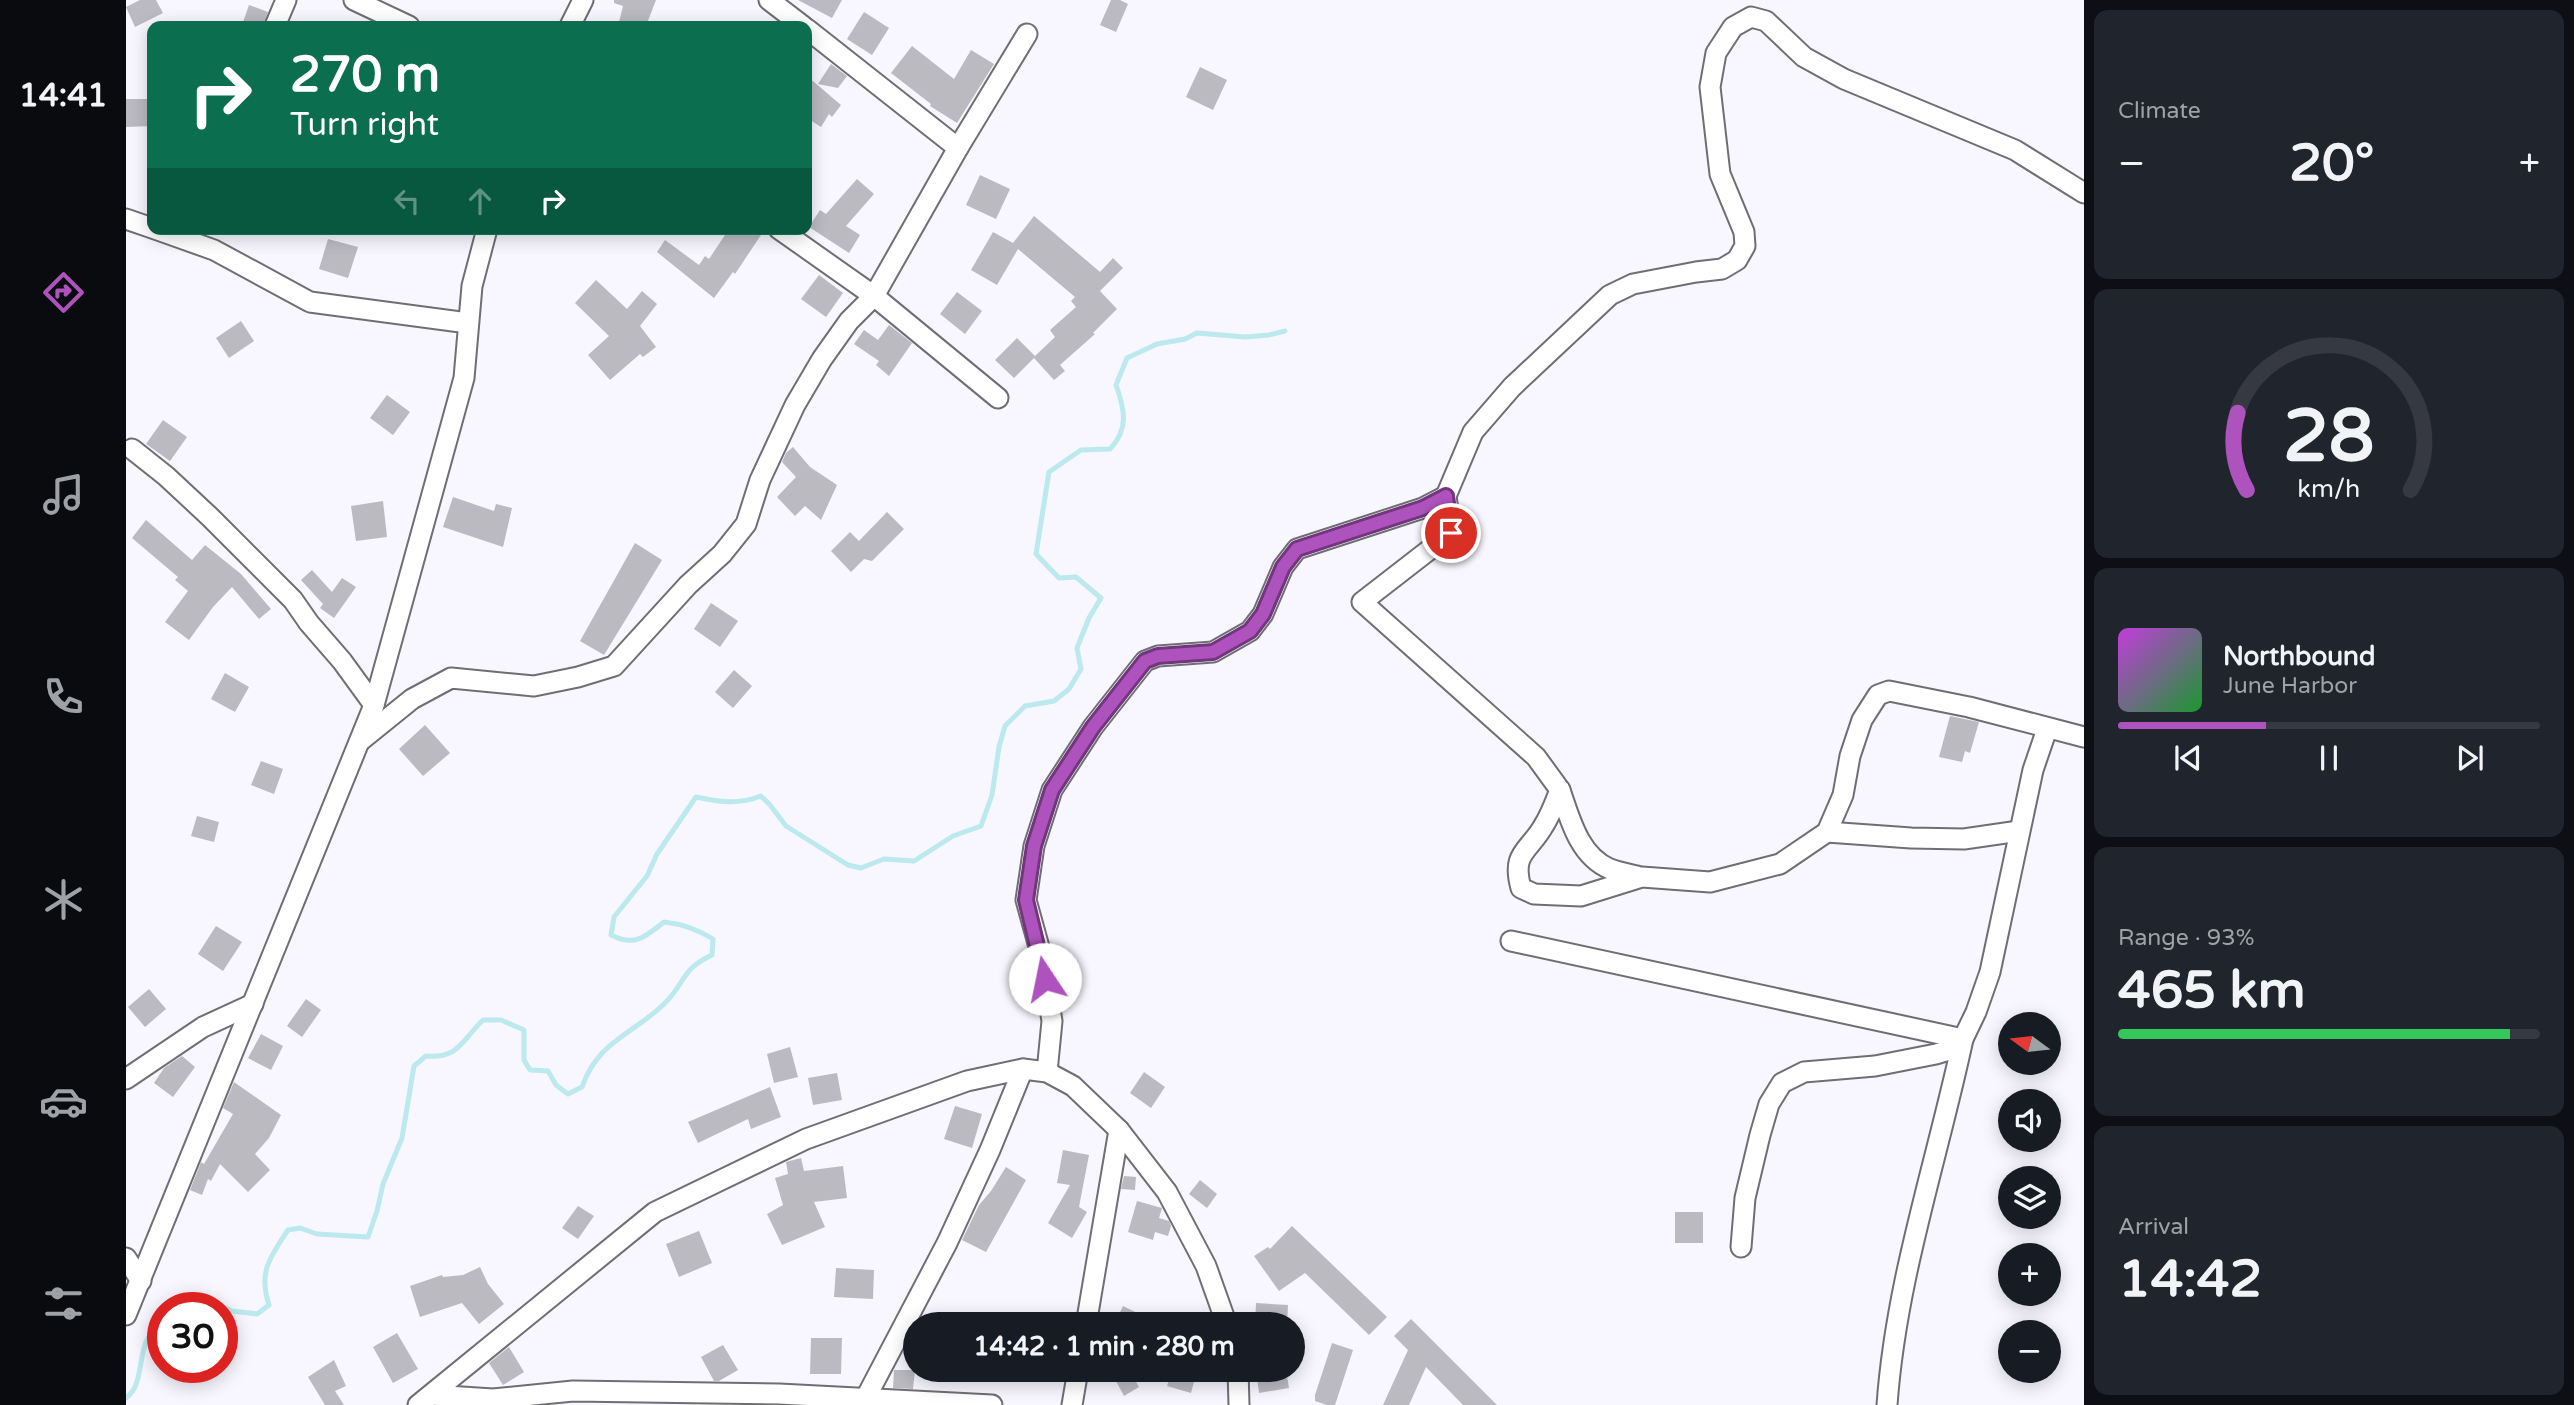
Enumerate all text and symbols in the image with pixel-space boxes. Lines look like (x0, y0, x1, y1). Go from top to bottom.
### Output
text: 270 m (290, 46, 440, 105)
icon: right (175, 49, 266, 140)
text: 14:41 (19, 77, 107, 115)
text: Climate (2118, 97, 2201, 125)
text: Turn right (290, 106, 439, 144)
text: 20° (2289, 132, 2374, 195)
text: − (2118, 141, 2145, 187)
text: + (2519, 141, 2540, 187)
icon: left (388, 182, 426, 220)
icon: ahead (461, 182, 499, 220)
icon: right (534, 182, 572, 220)
icon: directions (39, 268, 88, 317)
text: 28 (2283, 393, 2375, 481)
icon: music (39, 470, 88, 519)
text: km/h (2298, 473, 2360, 503)
pin (1421, 503, 1481, 563)
icon: arrive (1432, 514, 1470, 552)
text: Northbound (2223, 641, 2375, 672)
icon: phone (39, 672, 88, 721)
text: June Harbor (2223, 672, 2357, 700)
icon: previous (2169, 739, 2207, 777)
icon: pause (2310, 739, 2348, 777)
icon: next (2451, 739, 2489, 777)
icon: climate (39, 875, 88, 924)
text: Range · 93% (2118, 924, 2254, 952)
position arrow (1008, 942, 1082, 1016)
text: 465 km (2118, 959, 2306, 1022)
north arrow (1998, 1012, 2062, 1074)
map controls (1998, 1012, 2061, 1383)
icon: car (39, 1077, 88, 1126)
button: sound (1998, 1089, 2061, 1152)
button: layers (1998, 1166, 2061, 1229)
text: Arrival (2118, 1213, 2189, 1241)
button: + (1998, 1243, 2061, 1306)
text: 14:42 (2118, 1248, 2262, 1311)
icon: filters (39, 1279, 88, 1328)
speed limit sign: 30 (147, 1292, 238, 1383)
button: − (1998, 1320, 2061, 1383)
text: 14:42 · 1 min · 280 m (973, 1331, 1235, 1362)

